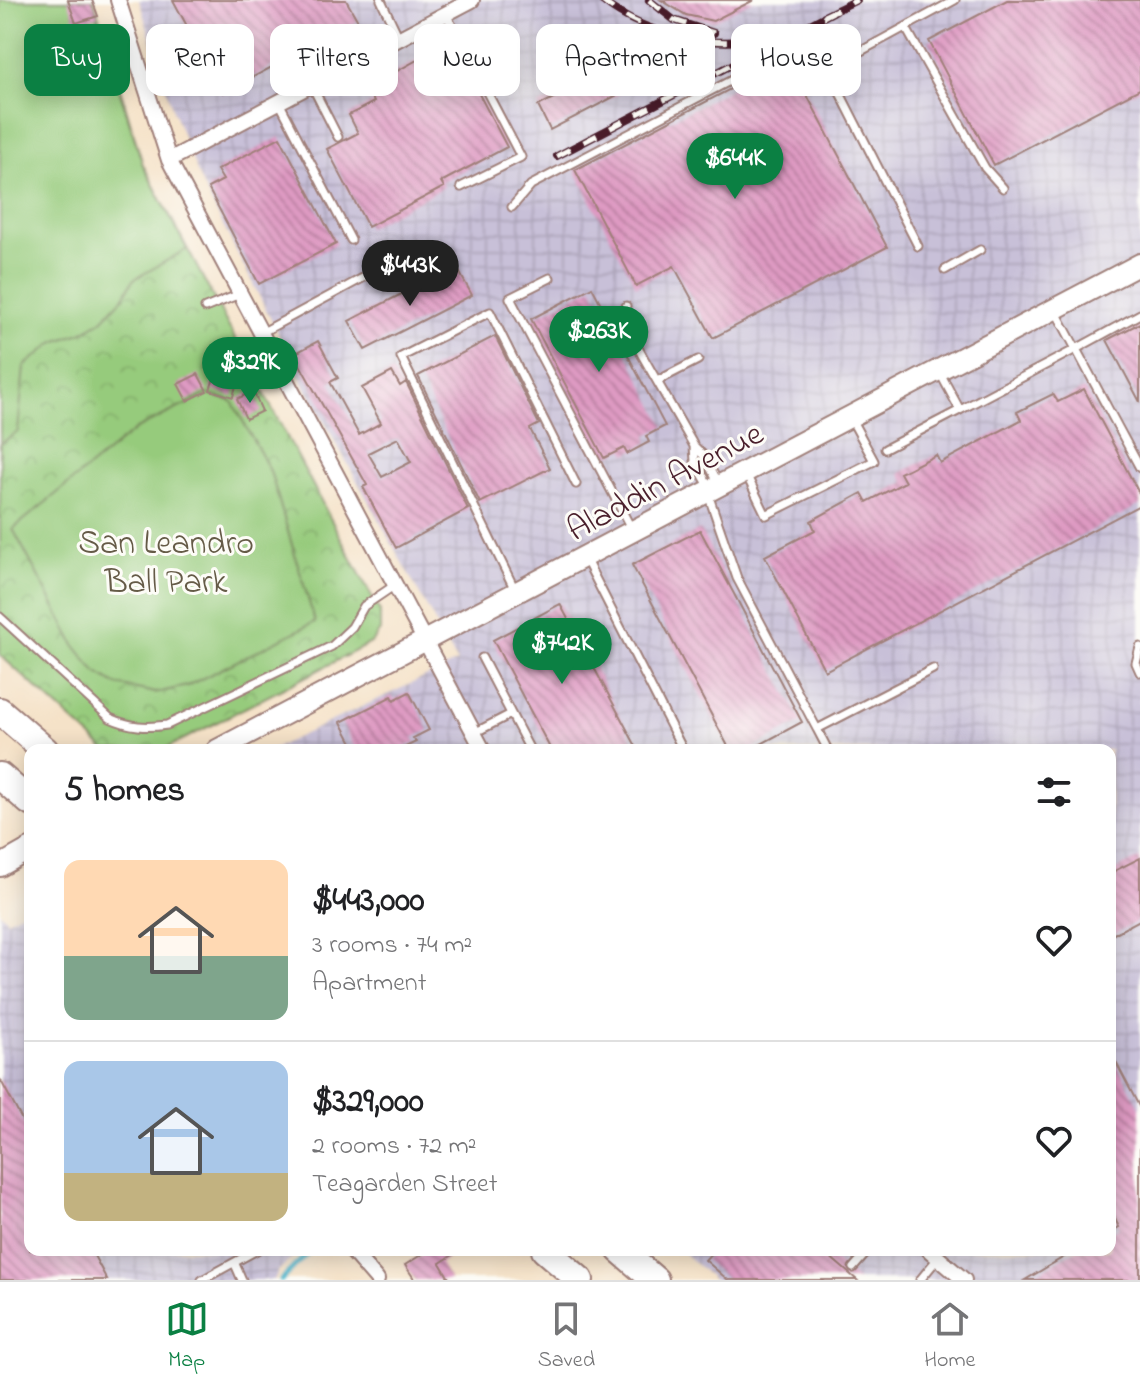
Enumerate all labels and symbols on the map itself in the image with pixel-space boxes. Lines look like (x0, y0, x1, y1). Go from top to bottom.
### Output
pin: $644K (679, 133, 791, 201)
pin: $443K (354, 240, 466, 308)
pin: $263K (543, 306, 655, 374)
pin: $329K (194, 337, 306, 405)
street label: Aladdin Avenue (559, 410, 774, 556)
park label: San Leandro Ball Park (78, 520, 254, 609)
pin: $742K (506, 618, 618, 686)

